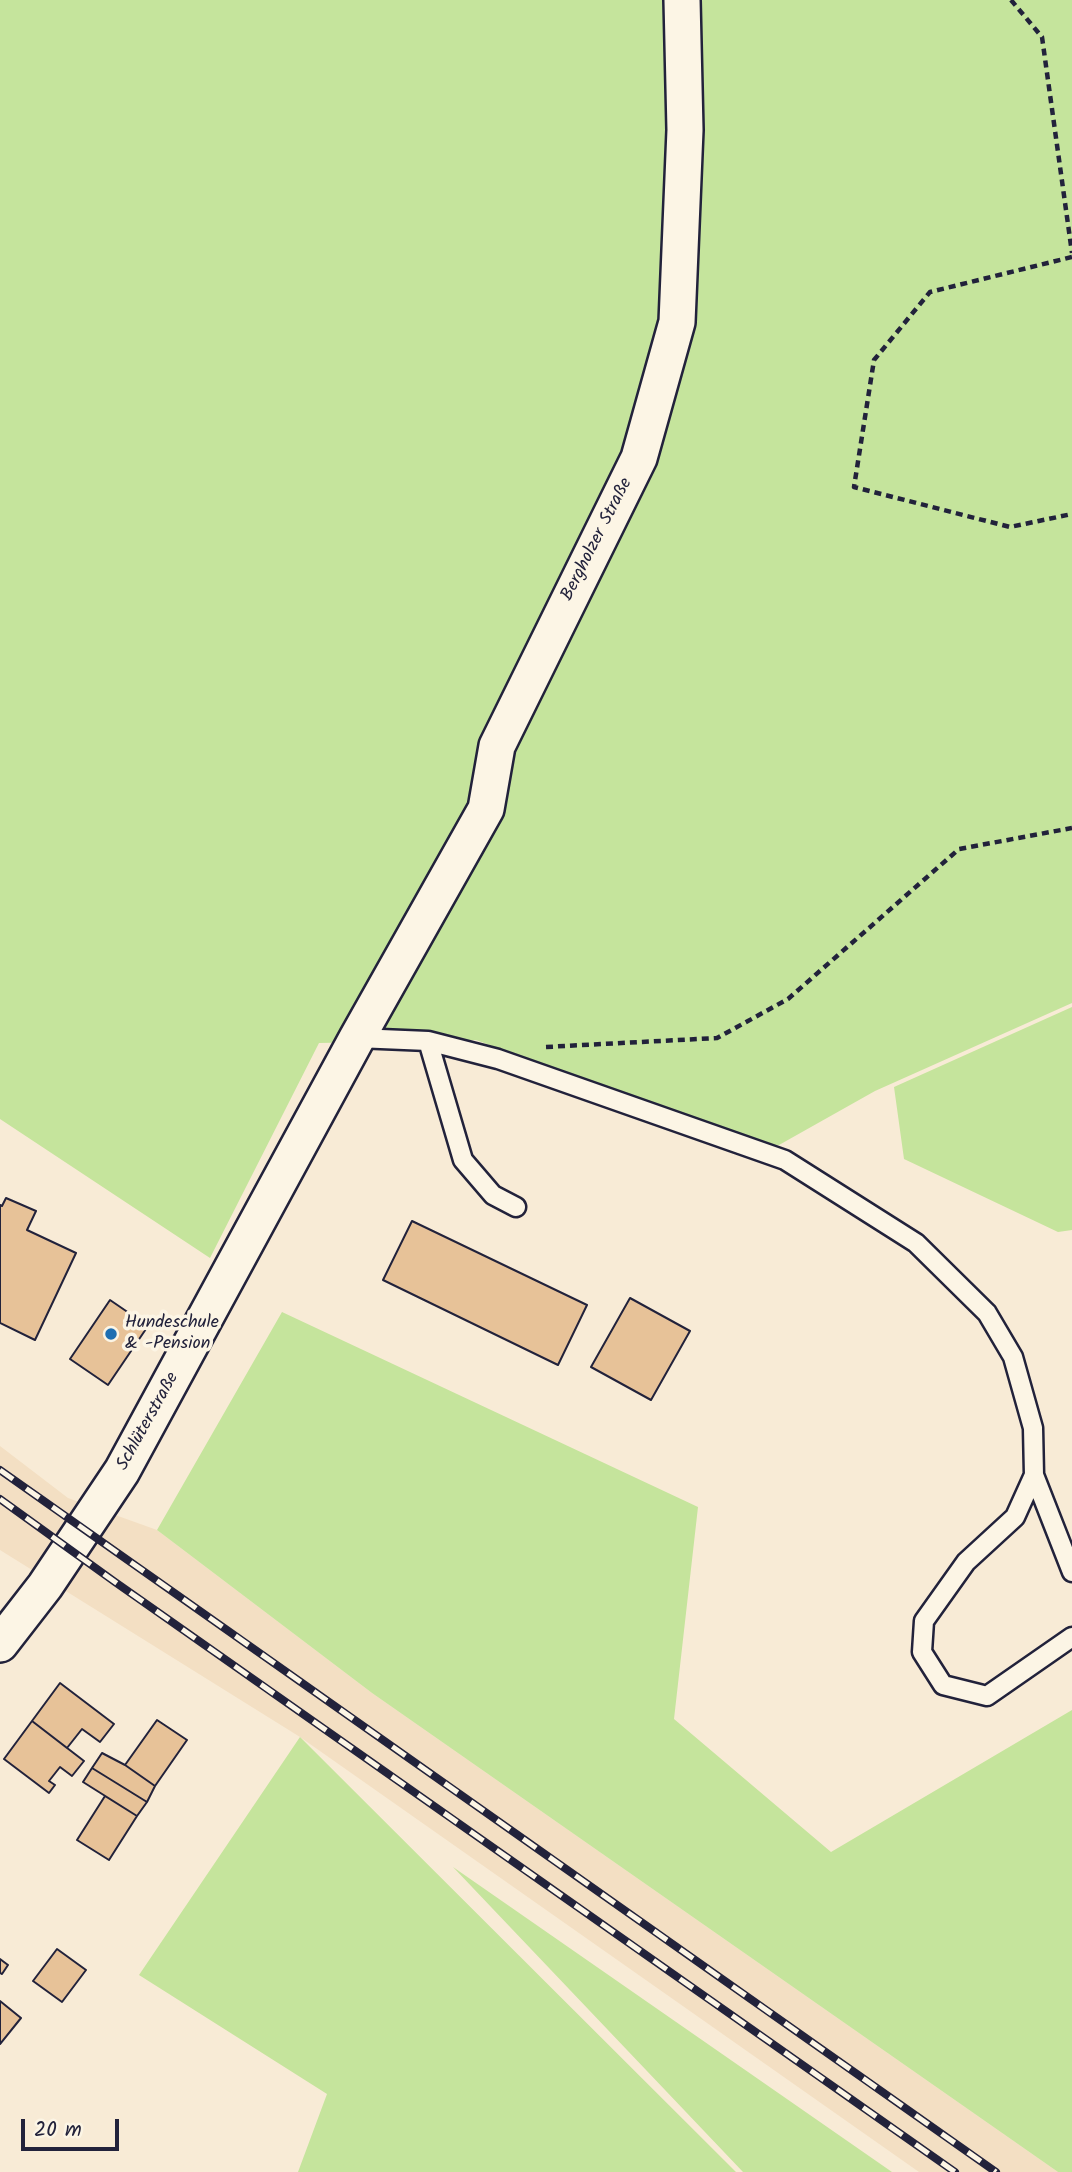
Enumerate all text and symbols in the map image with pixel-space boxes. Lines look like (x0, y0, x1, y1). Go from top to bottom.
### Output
street label: Bergholzer Straße (558, 475, 638, 605)
place label: Hundeschule & -Pension (125, 1313, 219, 1356)
marker: Hundeschule & -Pension (103, 1326, 119, 1342)
street label: Schlüterstraße (113, 1369, 185, 1475)
scale bar (24, 2106, 122, 2150)
text: 20 m (34, 2114, 82, 2147)

